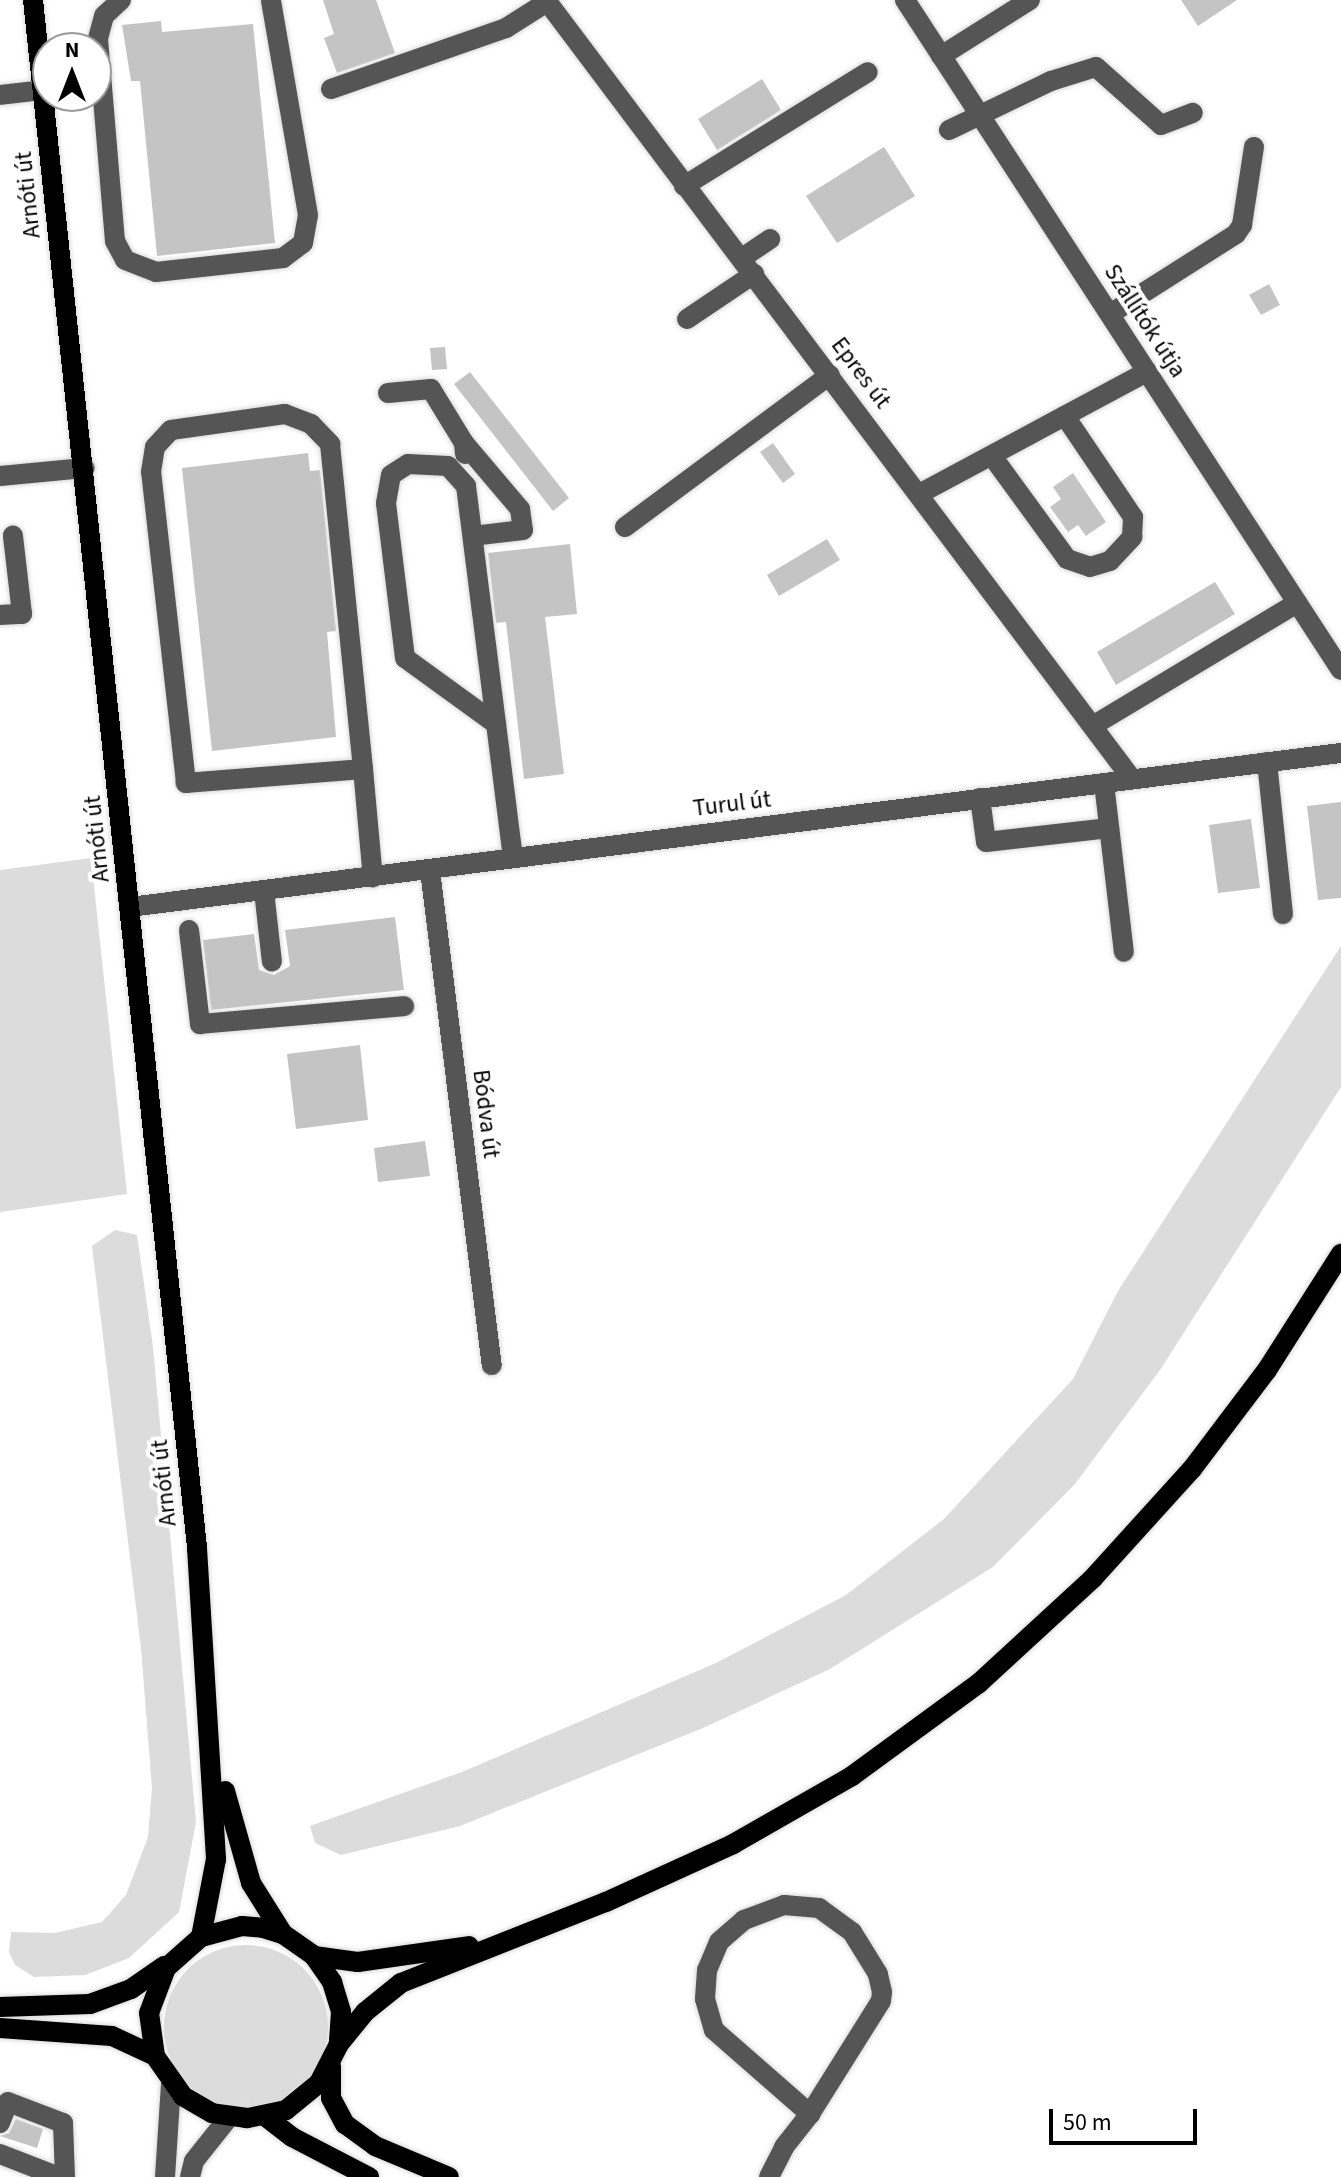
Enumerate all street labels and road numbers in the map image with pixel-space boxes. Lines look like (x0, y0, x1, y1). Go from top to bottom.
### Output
street label: Arnóti út (9, 150, 47, 240)
street label: Szállítók útja (1098, 259, 1192, 383)
street label: Epres út (825, 332, 897, 414)
street label: Turul út (691, 785, 773, 823)
street label: Arnóti út (78, 794, 116, 884)
street label: Bódva út (466, 1068, 506, 1160)
street label: Arnóti út (145, 1438, 183, 1528)

